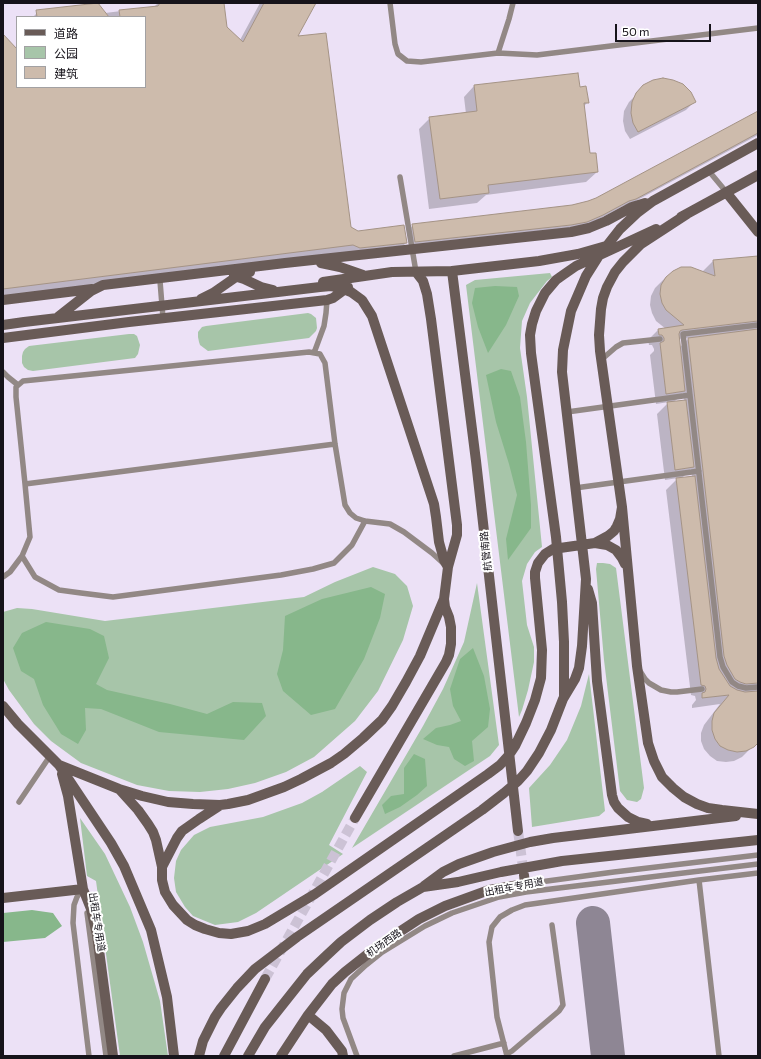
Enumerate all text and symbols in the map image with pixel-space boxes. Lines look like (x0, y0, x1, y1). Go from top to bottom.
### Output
legend (16, 16, 146, 88)
scale bar (617, 16, 713, 42)
text: 50 m (622, 24, 650, 38)
text: 道路 (54, 26, 78, 40)
text: 公园 (54, 46, 78, 60)
text: 建筑 (54, 66, 78, 80)
street label: 航管南路 (478, 530, 494, 572)
street label: 出租车专用道 (483, 875, 545, 899)
street label: 出租车专用道 (86, 891, 108, 953)
street label: 机场西路 (364, 927, 404, 959)

